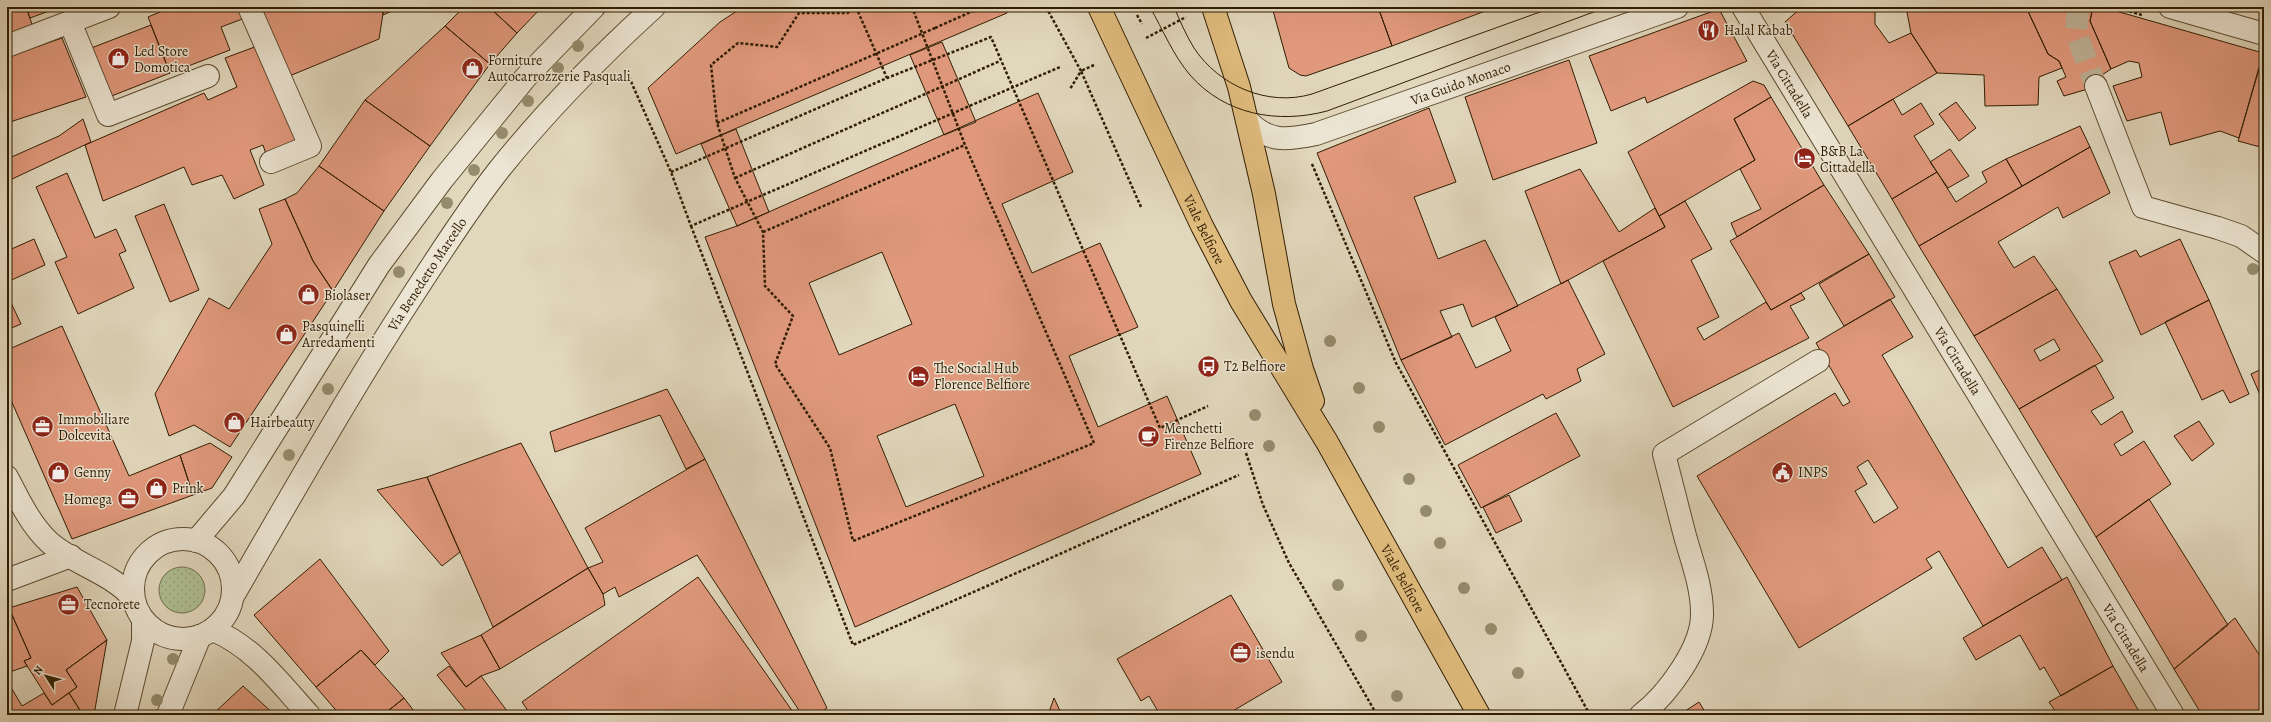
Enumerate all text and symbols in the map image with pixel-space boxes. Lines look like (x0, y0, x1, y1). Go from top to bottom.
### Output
restaurant icon: Halal Kabab (1695, 17, 1721, 43)
place label: Halal Kabab (1724, 21, 1793, 40)
place label: Led Store Domotica (134, 42, 191, 77)
street label: Via Cittadella (1761, 45, 1818, 122)
shop icon: Led Store Domotica (105, 46, 131, 72)
place label: Forniture Autocarrozzerie Pasquali (487, 51, 631, 86)
shop icon: Forniture Autocarrozzerie Pasquali (459, 55, 485, 81)
street label: Via Guido Monaco (1407, 57, 1513, 110)
place label: B&B La Cittadella (1820, 142, 1876, 177)
hotel icon: B&B La Cittadella (1791, 146, 1817, 172)
street label: Viale Belfiore (1179, 190, 1230, 267)
street label: Via Benedetto Marcello (382, 213, 471, 335)
shop icon: Biolaser (296, 282, 322, 308)
place label: Biolaser (324, 286, 371, 305)
place label: Pasquinelli Arredamenti (301, 317, 375, 352)
shop icon: Pasquinelli Arredamenti (274, 321, 300, 347)
street label: Via Cittadella (1929, 322, 1986, 399)
bus stop icon: T2 Belfiore (1195, 353, 1221, 379)
place label: T2 Belfiore (1224, 357, 1286, 376)
place label: The Social Hub Florence Belfiore (934, 359, 1030, 394)
hotel icon: The Social Hub Florence Belfiore (905, 363, 931, 389)
shop icon: Hairbeauty (221, 409, 247, 435)
place label: Immobiliare Dolcevita (58, 410, 130, 445)
place label: Hairbeauty (250, 413, 315, 432)
office icon: Immobiliare Dolcevita (30, 414, 56, 440)
place label: Menchetti Firenze Belfiore (1164, 419, 1254, 454)
cafe icon: Menchetti Firenze Belfiore (1136, 423, 1162, 449)
shop icon: Genny (46, 459, 72, 485)
public building icon: INPS (1769, 459, 1795, 485)
place label: Genny (74, 463, 111, 482)
place label: INPS (1798, 463, 1828, 482)
shop icon: Prink (144, 475, 170, 501)
place label: Prink (172, 479, 204, 498)
office icon: Homega (115, 486, 141, 512)
place label: Homega (64, 490, 112, 509)
street label: Viale Belfiore (1376, 540, 1430, 616)
office icon: Tecnorete (56, 591, 82, 617)
place label: Tecnorete (84, 595, 140, 614)
street label: Via Cittadella (2098, 599, 2154, 676)
office icon: isendu (1227, 640, 1253, 666)
place label: isendu (1256, 644, 1295, 663)
north arrow (26, 656, 66, 696)
text: N (30, 663, 47, 678)

